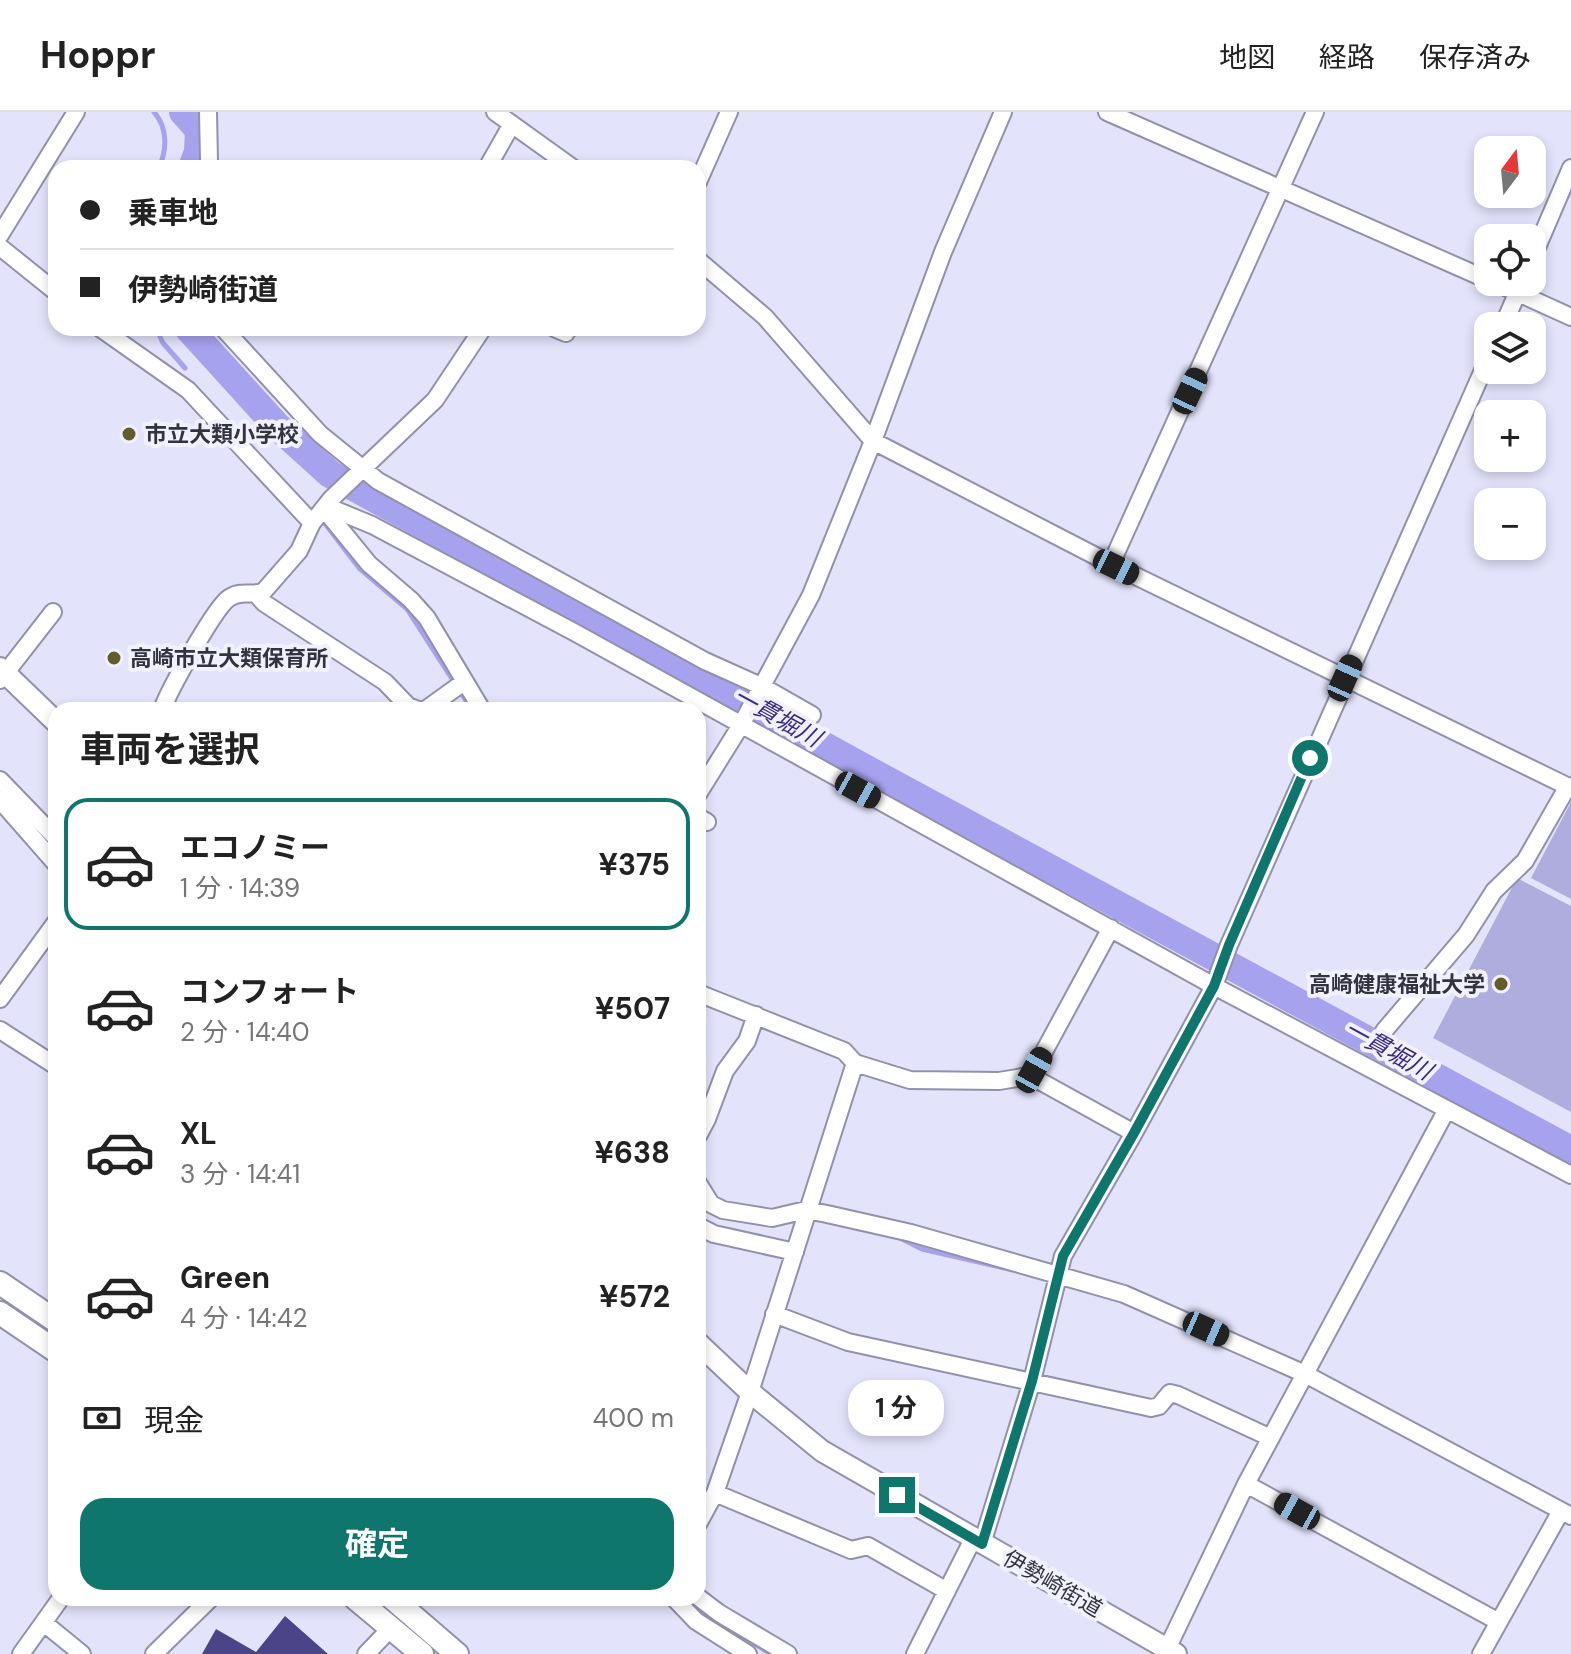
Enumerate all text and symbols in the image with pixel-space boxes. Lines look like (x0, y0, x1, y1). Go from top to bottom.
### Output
text: Hoppr (40, 30, 156, 80)
text: 地図 (1219, 39, 1275, 76)
text: 経路 (1319, 39, 1375, 76)
text: 保存済み (1419, 39, 1531, 76)
north arrow (1474, 136, 1546, 208)
map controls (1474, 136, 1546, 560)
text: 乗車地 (128, 193, 218, 232)
button: locate (1474, 224, 1546, 296)
text: 伊勢崎街道 (128, 270, 278, 309)
button: layers (1474, 312, 1546, 384)
car (1169, 364, 1211, 418)
button: + (1474, 400, 1546, 472)
place label: 市立大類小学校 (145, 420, 299, 449)
marker: 市立大類小学校 (120, 425, 138, 443)
button: − (1474, 488, 1546, 560)
car (1089, 546, 1143, 588)
place label: 高崎市立大類保育所 (130, 644, 328, 673)
marker: 高崎市立大類保育所 (105, 649, 123, 667)
car (1324, 651, 1366, 705)
water label: 一貫堀川 (728, 680, 829, 755)
text: 車両を選択 (80, 726, 260, 773)
route start (1292, 740, 1328, 776)
car (831, 768, 885, 812)
icon: car (84, 828, 156, 900)
text: エコノミー (180, 828, 330, 867)
text: ¥375 (599, 845, 670, 884)
text: 1 分 · 14:39 (180, 871, 300, 905)
place label: 高崎健康福祉大学 (1309, 970, 1485, 999)
icon: car (84, 972, 156, 1044)
text: コンフォート (180, 972, 359, 1011)
marker: 高崎健康福祉大学 (1492, 975, 1510, 993)
text: ¥507 (595, 989, 670, 1028)
water label: 一貫堀川 (1339, 1013, 1440, 1088)
text: 2 分 · 14:40 (180, 1015, 310, 1049)
car (1012, 1043, 1056, 1097)
text: XL (180, 1114, 217, 1153)
icon: car (84, 1116, 156, 1188)
text: ¥638 (594, 1133, 670, 1172)
text: 3 分 · 14:41 (180, 1157, 300, 1191)
text: Green (180, 1258, 270, 1297)
icon: car (84, 1260, 156, 1332)
text: ¥572 (599, 1277, 670, 1316)
text: 4 分 · 14:42 (180, 1301, 308, 1335)
car (1179, 1308, 1233, 1350)
callout: 1 分 (849, 1379, 945, 1435)
text: 1 分 (875, 1391, 917, 1425)
icon: cash (80, 1396, 124, 1440)
text: 現金 (144, 1401, 204, 1440)
text: 400 m (593, 1401, 674, 1435)
route end (879, 1477, 915, 1513)
car (1270, 1489, 1324, 1533)
button: 確定 (80, 1498, 674, 1590)
street label: 伊勢崎街道 (998, 1543, 1108, 1623)

